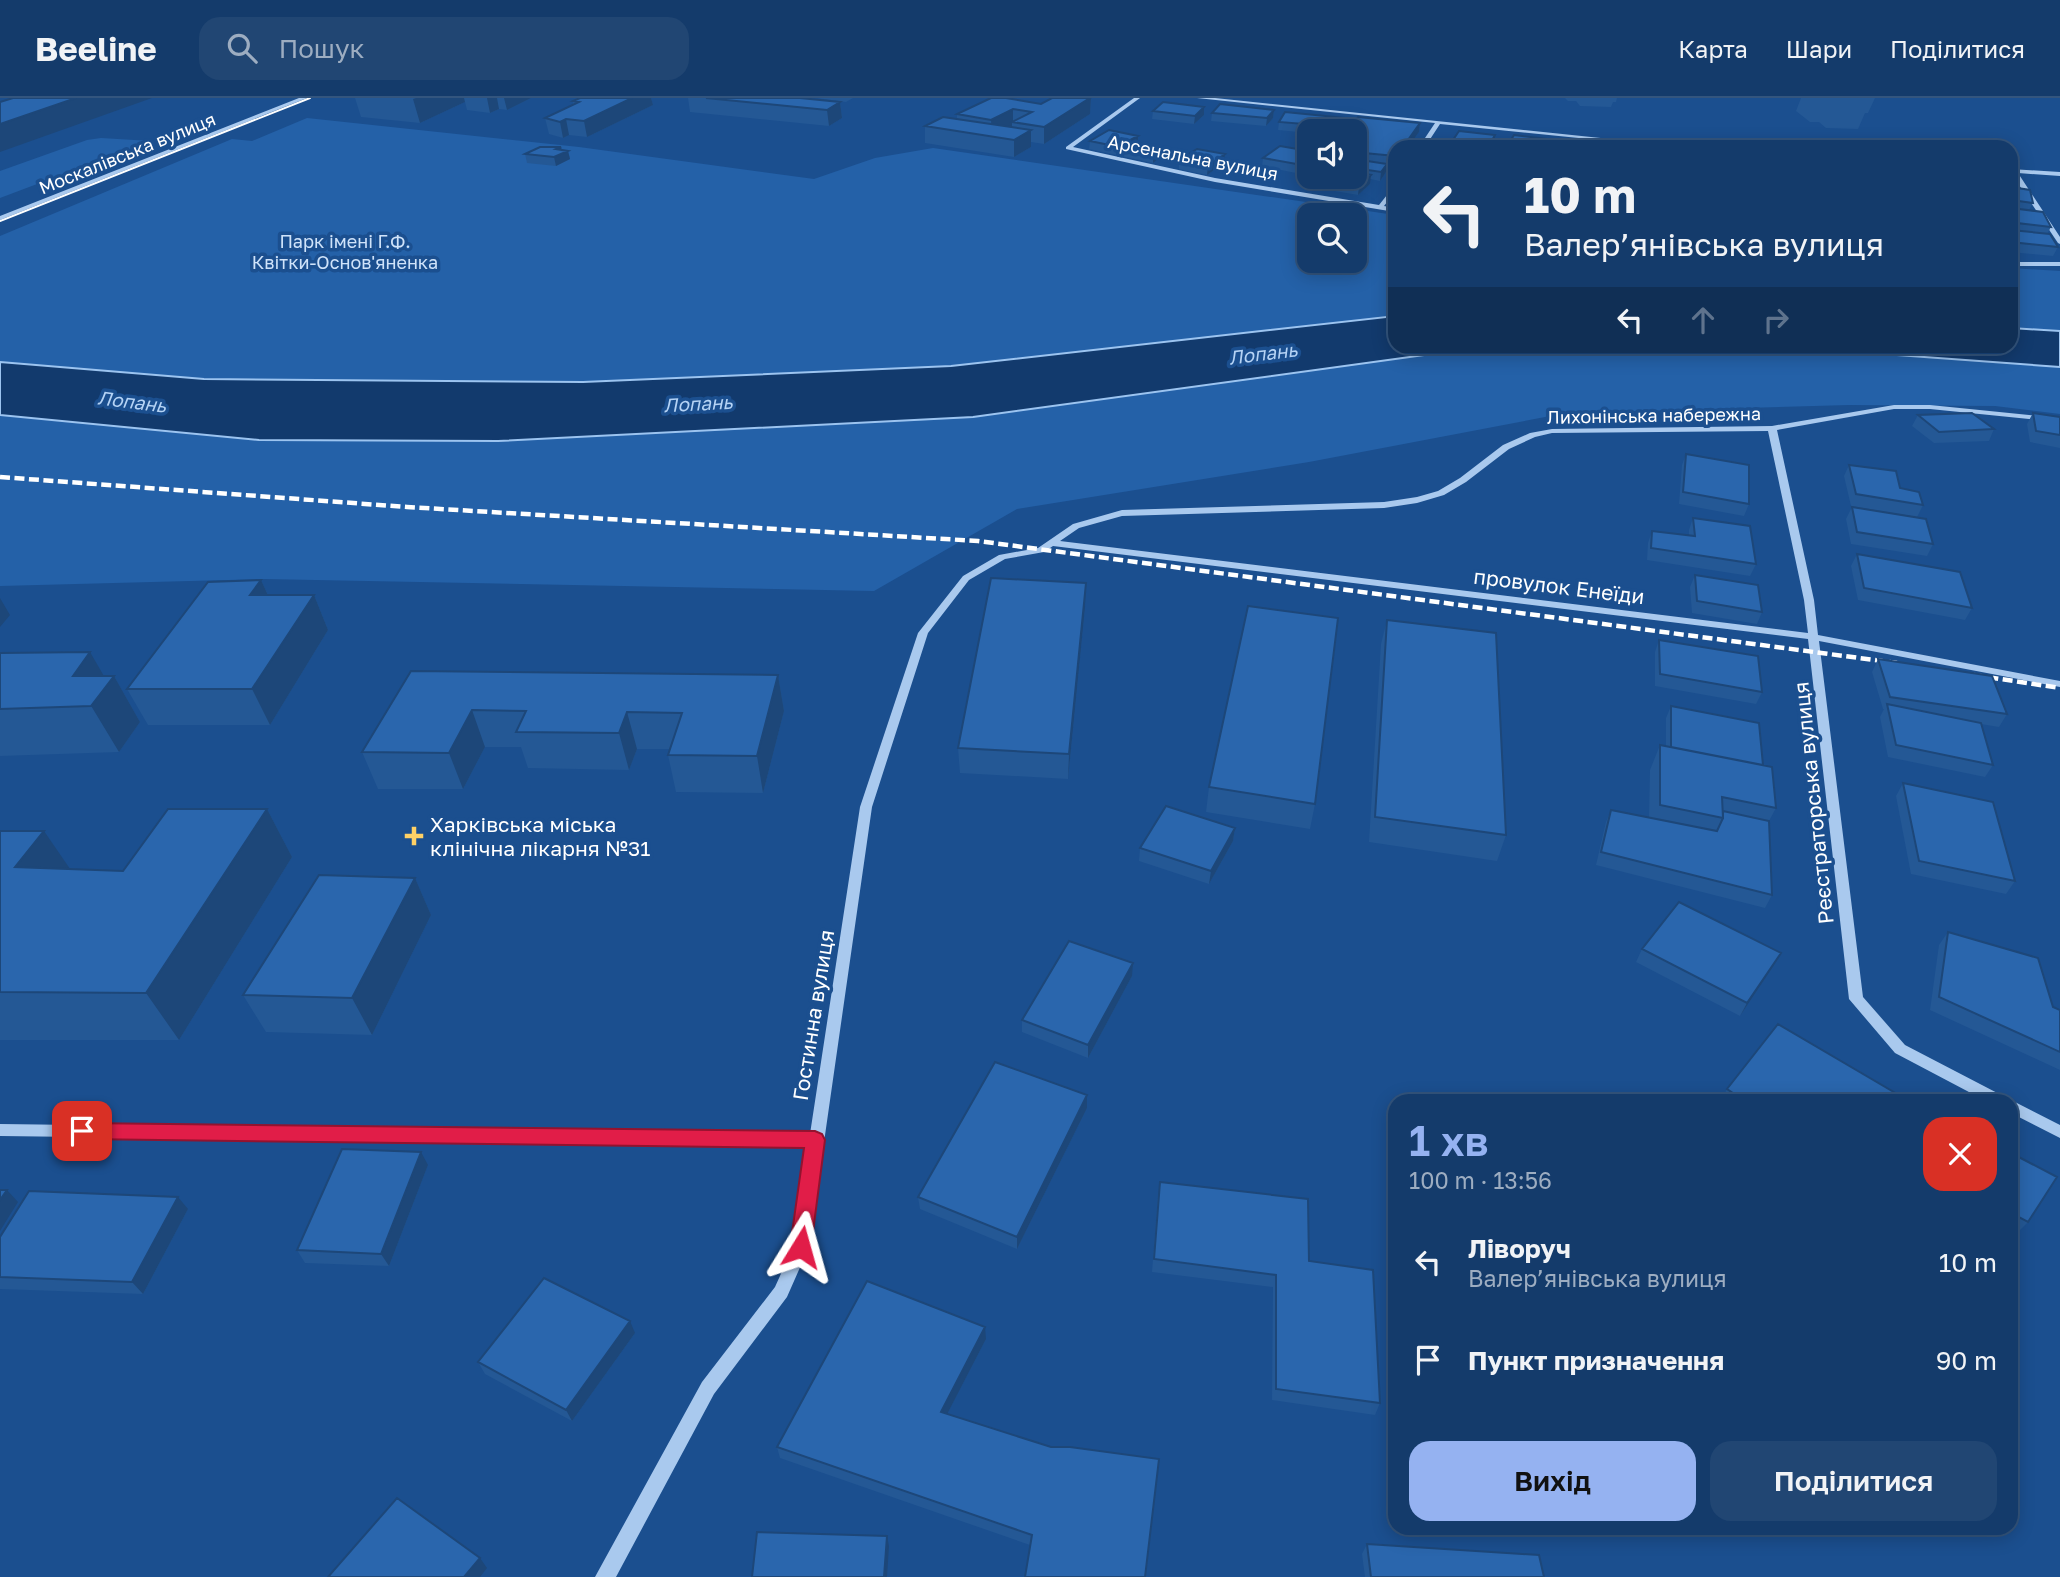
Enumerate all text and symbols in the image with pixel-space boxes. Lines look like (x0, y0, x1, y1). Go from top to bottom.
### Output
search box (199, 17, 689, 80)
text: Beeline (35, 29, 157, 68)
icon: search (223, 29, 261, 67)
text: Пошук (279, 33, 364, 64)
text: Карта (1678, 34, 1748, 63)
text: Шари (1786, 34, 1852, 63)
text: Поділитися (1890, 34, 2025, 63)
street label: Москалівська вулиця (35, 107, 219, 199)
map controls (1297, 119, 1367, 273)
button: sound (1297, 119, 1367, 189)
street label: Арсенальна вулиця (1106, 130, 1280, 184)
text: 10 m (1524, 165, 1636, 224)
icon: left (1409, 168, 1500, 259)
button: search (1297, 203, 1367, 273)
text: Валер’янівська вулиця (1524, 225, 1884, 263)
park label: Парк імені Г.Ф. Квітки-Основ'яненка (252, 230, 438, 273)
icon: left (1611, 301, 1649, 339)
icon: ahead (1684, 301, 1722, 339)
icon: right (1757, 301, 1795, 339)
water label: Лопань (1228, 337, 1300, 369)
water label: Лопань (97, 385, 169, 417)
water label: Лопань (663, 390, 734, 416)
street label: Лихонінська набережна (1547, 402, 1761, 428)
street label: провулок Енеїди (1472, 563, 1646, 609)
street label: Реєстраторська вулиця (1787, 681, 1839, 925)
place label: Харківська міська клінічна лікарня №31 (430, 811, 650, 861)
marker: Харківська міська клінічна лікарня №31 (404, 826, 424, 846)
street label: Гостинна вулиця (787, 928, 839, 1102)
pin (52, 1101, 112, 1161)
icon: arrive (63, 1112, 101, 1150)
text: 1 хв (1409, 1115, 1489, 1165)
button: close (1923, 1117, 1997, 1191)
text: 100 m · 13:56 (1409, 1166, 1552, 1194)
position arrow (764, 1210, 838, 1284)
text: Ліворуч (1468, 1233, 1571, 1264)
icon: left (1409, 1243, 1447, 1281)
text: 10 m (1939, 1247, 1997, 1278)
text: Валер’янівська вулиця (1468, 1264, 1727, 1292)
icon: arrive (1409, 1341, 1447, 1379)
text: Пункт призначення (1468, 1345, 1724, 1376)
text: 90 m (1936, 1345, 1997, 1376)
button: Вихід (1409, 1441, 1696, 1521)
button: Поділитися (1710, 1441, 1997, 1521)

